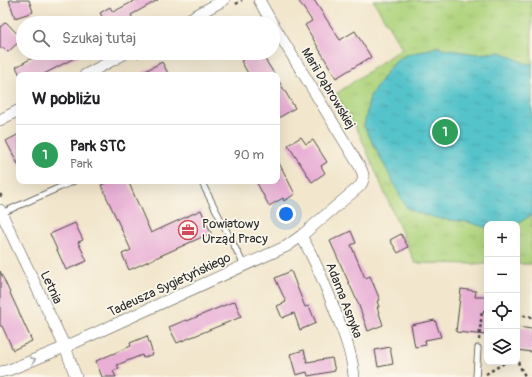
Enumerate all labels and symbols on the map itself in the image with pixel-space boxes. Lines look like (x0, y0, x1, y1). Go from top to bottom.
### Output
street label: Marii Dąbrowskiej (298, 45, 359, 132)
pin: 1 (432, 117, 458, 147)
your location (276, 204, 296, 224)
place label: Powiatowy Urząd Pracy (202, 216, 268, 247)
office icon: Powiatowy Urząd Pracy (177, 219, 199, 241)
street label: Tadeusza Sygietyńskiego (106, 249, 233, 320)
street label: Adama Asnyka (322, 260, 366, 340)
street label: Letnia (37, 268, 66, 307)
one-way arrow (29, 357, 36, 365)

